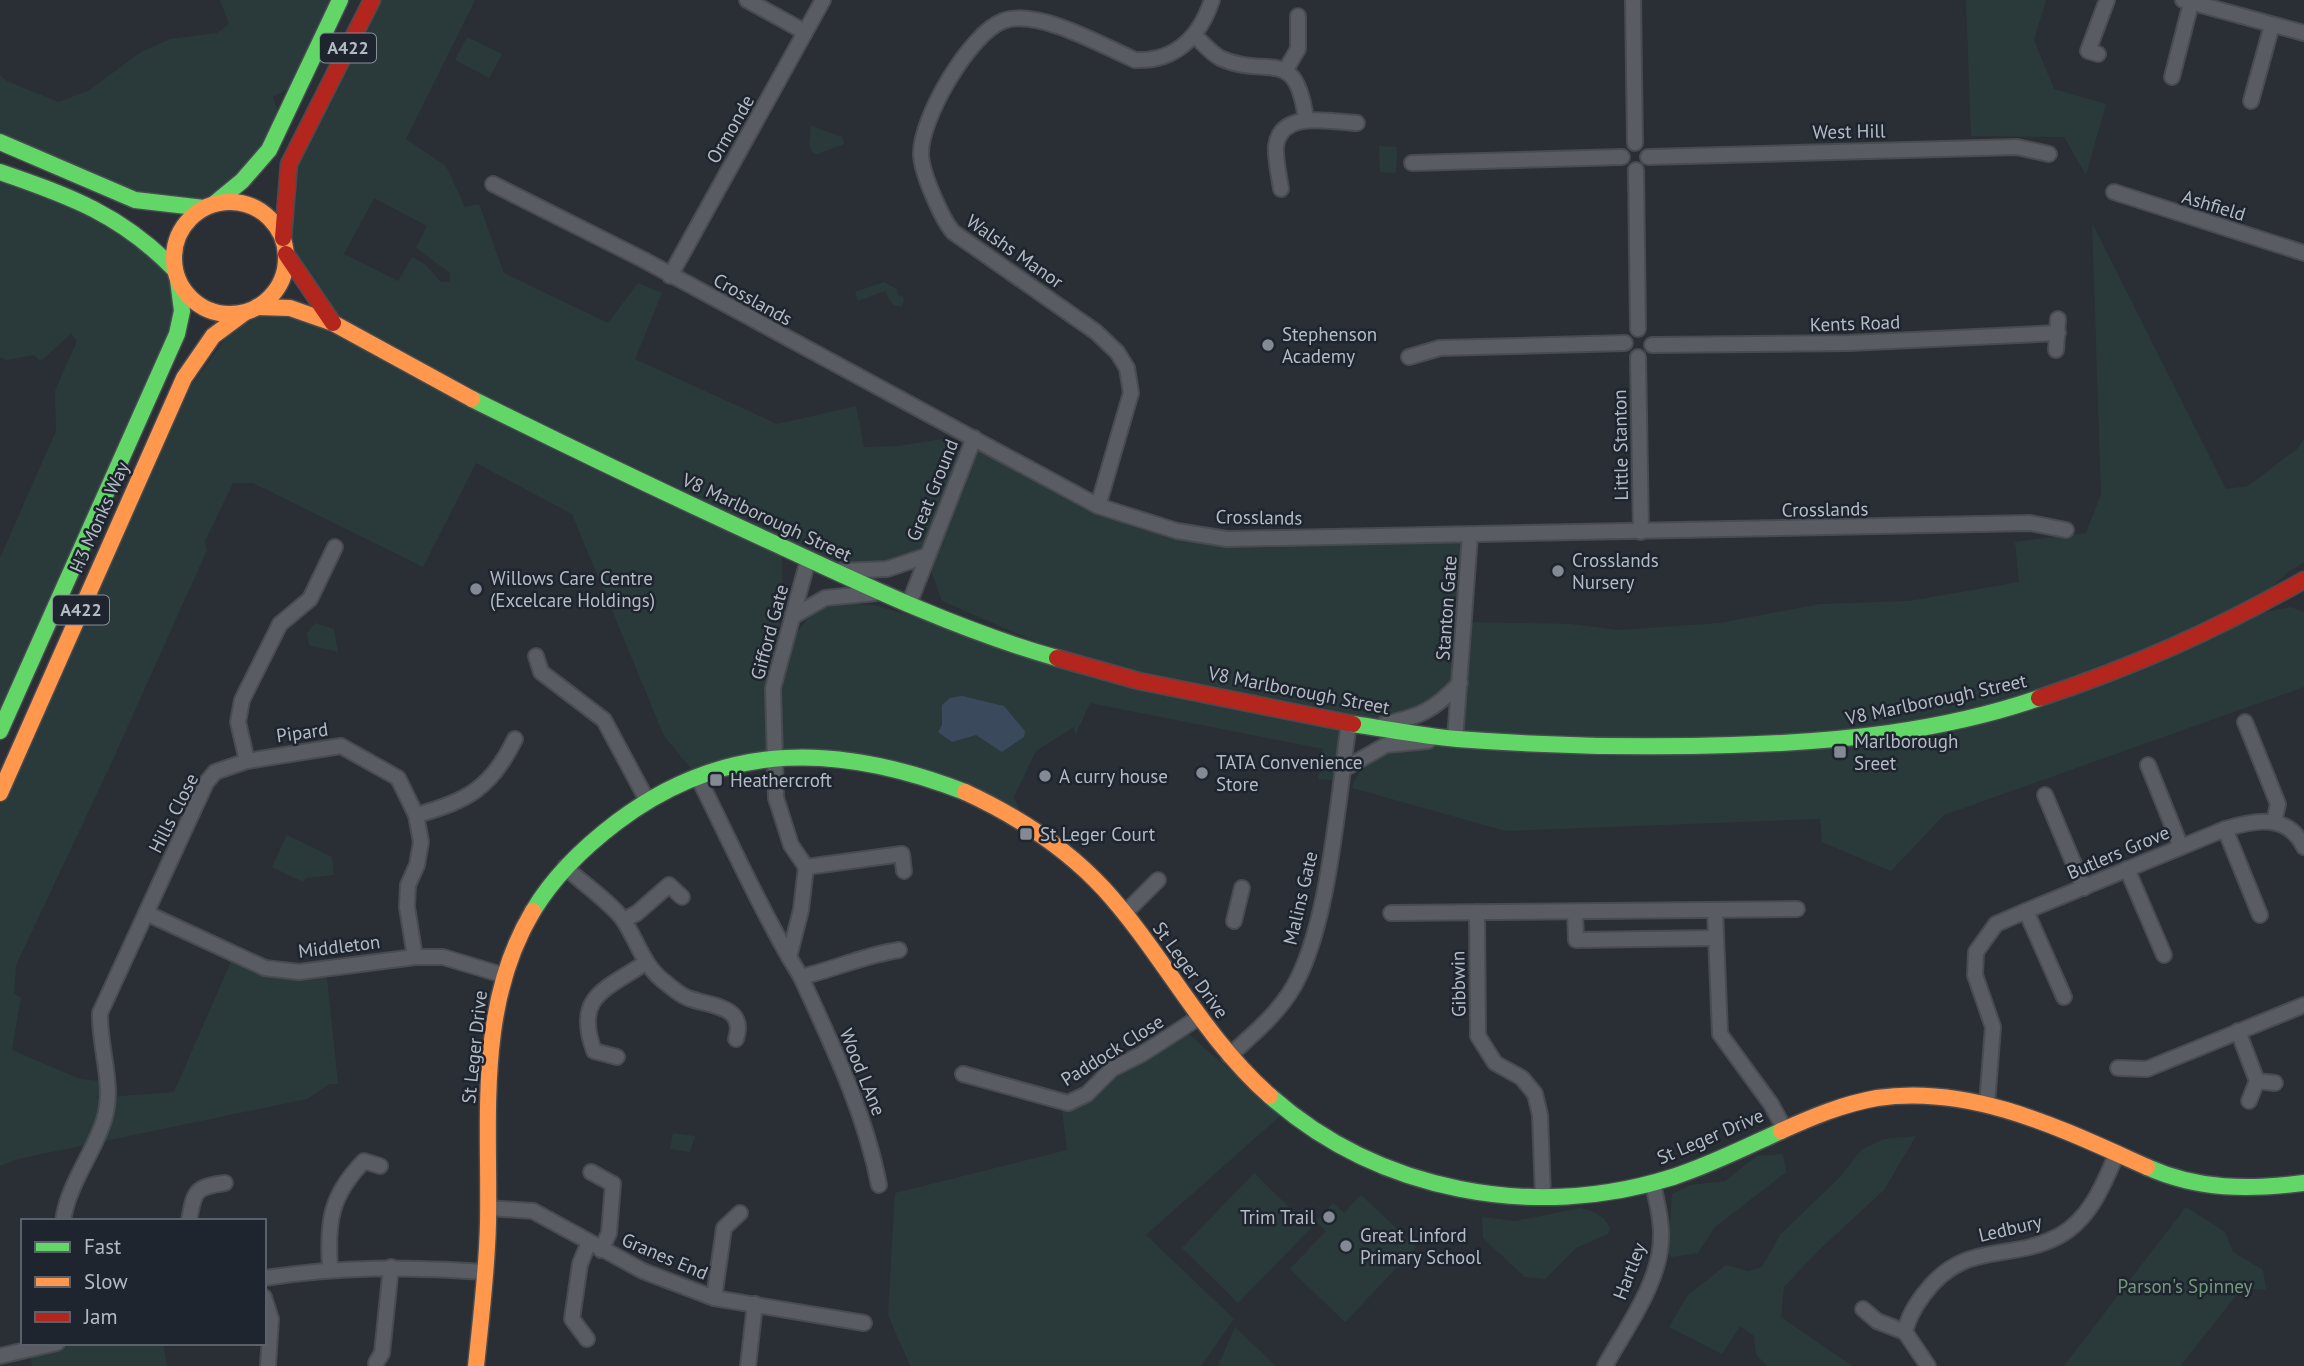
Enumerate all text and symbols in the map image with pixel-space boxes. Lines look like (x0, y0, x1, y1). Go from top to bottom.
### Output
road number: A422 (320, 33, 376, 62)
street label: Ormonde (701, 90, 759, 168)
street label: West Hill (1812, 118, 1886, 144)
street label: Ashfield (2179, 184, 2249, 226)
street label: Walshs Manor (962, 209, 1069, 294)
street label: Crosslands (709, 267, 797, 331)
street label: Kents Road (1809, 309, 1901, 337)
place label: Stephenson Academy (1282, 322, 1377, 368)
marker: Stephenson Academy (1260, 337, 1276, 353)
street label: Little Stanton (1607, 389, 1633, 501)
street label: Great Ground (901, 436, 963, 544)
street label: H3 Monks Way (64, 458, 134, 576)
street label: V8 Marlborough Street (678, 467, 856, 567)
street label: Crosslands (1781, 496, 1869, 522)
street label: Crosslands (1215, 504, 1303, 530)
place label: Crosslands Nursery (1572, 548, 1659, 594)
street label: Stanton Gate (1430, 555, 1462, 661)
marker: Crosslands Nursery (1550, 563, 1566, 579)
place label: Willows Care Centre (Excelcare Holdings) (490, 566, 655, 612)
marker: Willows Care Centre (Excelcare Holdings) (468, 581, 484, 597)
street label: Gifford Gate (745, 582, 793, 682)
road number: A422 (53, 596, 109, 624)
street label: V8 Marlborough Street (1205, 660, 1392, 719)
street label: V8 Marlborough Street (1842, 668, 2029, 730)
street label: Pipard (275, 716, 329, 748)
place label: Marlborough Sreet (1854, 729, 1958, 775)
marker: Marlborough Sreet (1832, 744, 1848, 760)
place label: TATA Convenience Store (1216, 750, 1362, 796)
place label: A curry house (1059, 764, 1168, 788)
marker: TATA Convenience Store (1194, 765, 1210, 781)
place label: Heathercroft (730, 768, 833, 792)
marker: A curry house (1037, 768, 1053, 784)
street label: Hills Close (143, 769, 203, 857)
marker: Heathercroft (708, 772, 724, 788)
street label: Butlers Grove (2063, 820, 2173, 884)
place label: St Leger Court (1040, 822, 1156, 846)
marker: St Leger Court (1018, 826, 1034, 842)
street label: Malins Gate (1278, 849, 1322, 947)
street label: St Leger Drive (1148, 917, 1234, 1023)
street label: Middleton (297, 929, 381, 963)
street label: Gibbwin (1445, 951, 1471, 1017)
street label: St Leger Drive (456, 989, 492, 1105)
street label: Paddock Close (1056, 1009, 1168, 1091)
street label: Wood LAne (835, 1025, 891, 1119)
street label: St Leger Drive (1653, 1103, 1767, 1169)
place label: Trim Trail (1240, 1205, 1315, 1229)
marker: Trim Trail (1321, 1209, 1337, 1225)
street label: Ledbury (1976, 1209, 2044, 1247)
legend (21, 1219, 266, 1345)
place label: Great Linford Primary School (1360, 1223, 1481, 1269)
street label: Granes End (618, 1227, 712, 1285)
text: Fast (84, 1233, 121, 1260)
marker: Great Linford Primary School (1338, 1238, 1354, 1254)
street label: Hartley (1607, 1239, 1651, 1303)
text: Slow (84, 1268, 128, 1295)
park label: Parson's Spinney (2118, 1274, 2253, 1298)
text: Jam (83, 1303, 118, 1330)

